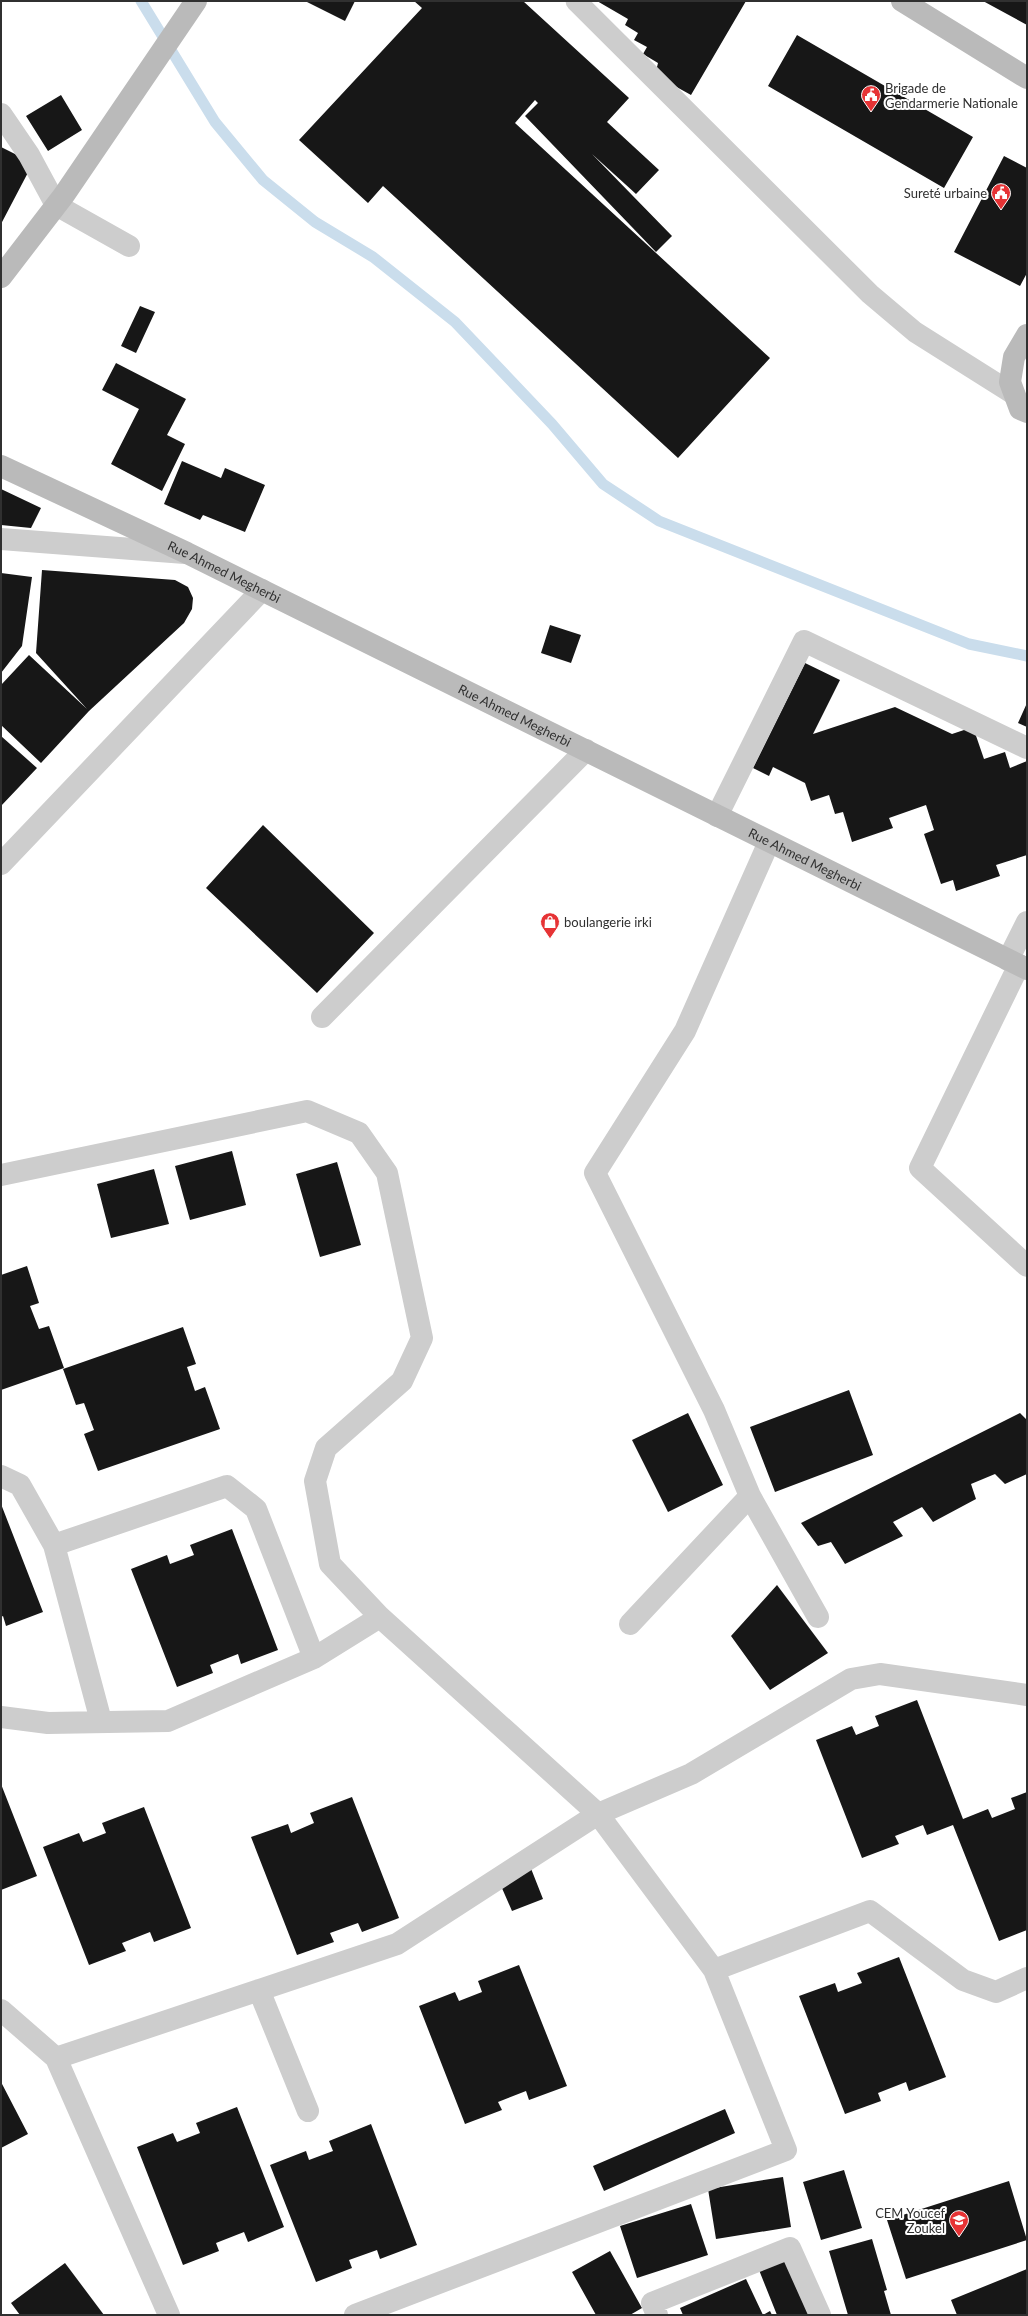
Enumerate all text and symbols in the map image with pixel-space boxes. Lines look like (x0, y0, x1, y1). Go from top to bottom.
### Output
place label: Brigade de Gendarmerie Nationale (885, 80, 1018, 111)
public building icon: Brigade de Gendarmerie Nationale (860, 84, 882, 112)
public building icon: Sureté urbaine (990, 182, 1012, 210)
place label: Sureté urbaine (904, 185, 987, 201)
street label: Rue Ahmed Megherbi (165, 537, 283, 606)
street label: Rue Ahmed Megherbi (456, 681, 574, 750)
street label: Rue Ahmed Megherbi (746, 824, 864, 894)
shop icon: boulangerie irki (539, 911, 561, 939)
place label: boulangerie irki (564, 914, 652, 930)
place label: CEM Youcef Zoukel (875, 2205, 945, 2236)
school or university icon: CEM Youcef Zoukel (948, 2209, 970, 2237)

